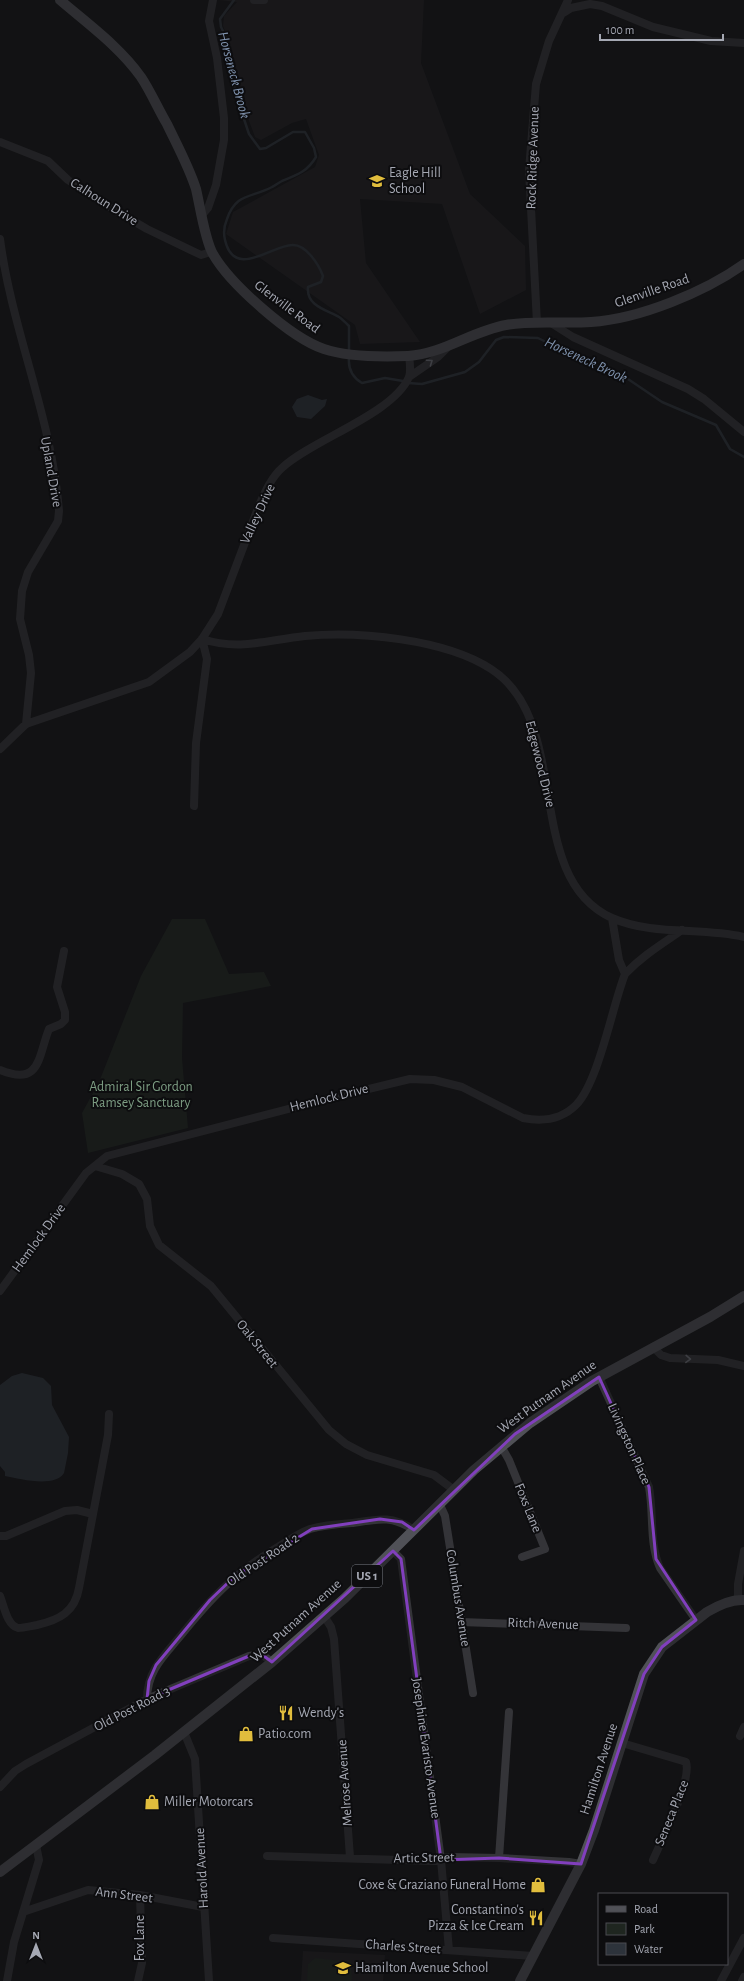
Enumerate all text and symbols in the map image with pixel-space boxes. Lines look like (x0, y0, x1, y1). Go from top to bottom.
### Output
scale bar (600, 16, 723, 42)
text: 100 m (606, 24, 634, 36)
water label: Horseneck Brook (215, 30, 253, 120)
street label: Rock Ridge Avenue (524, 106, 542, 210)
place label: Eagle Hill School (389, 166, 441, 196)
school or university icon: Eagle Hill School (368, 172, 386, 190)
street label: Calhoun Drive (68, 176, 140, 228)
street label: Glenville Road (613, 272, 691, 310)
street label: Glenville Road (252, 278, 322, 336)
water label: Horseneck Brook (542, 334, 630, 386)
one-way arrow (426, 359, 433, 367)
street label: Upland Drive (38, 436, 64, 508)
street label: Valley Drive (238, 482, 278, 546)
street label: Edgewood Drive (522, 719, 558, 809)
park label: Admiral Sir Gordon Ramsey Sanctuary (89, 1080, 193, 1110)
street label: Hemlock Drive (288, 1081, 370, 1115)
street label: Hemlock Drive (10, 1201, 68, 1275)
street label: Oak Street (234, 1317, 281, 1371)
one-way arrow (685, 1355, 691, 1363)
street label: West Putnam Avenue (495, 1358, 599, 1436)
street label: Livingston Place (605, 1401, 653, 1487)
street label: Foxs Lane (512, 1481, 544, 1535)
street label: Old Post Road 2 (224, 1531, 302, 1589)
street label: Columbus Avenue (443, 1548, 473, 1648)
road number: US 1 (352, 1565, 382, 1587)
street label: West Putnam Avenue (248, 1577, 344, 1665)
street label: Ritch Avenue (507, 1616, 579, 1632)
street label: Josephine Evaristo Avenue (409, 1677, 443, 1819)
street label: Old Post Road 3 (92, 1684, 173, 1734)
restaurant icon: Wendy's (277, 1704, 295, 1722)
place label: Wendy's (298, 1706, 344, 1720)
street label: Hamilton Avenue (578, 1722, 620, 1816)
shop icon: Patio.com (237, 1725, 255, 1743)
place label: Patio.com (258, 1727, 311, 1741)
street label: Melrose Avenue (335, 1739, 355, 1827)
street label: Seneca Place (652, 1778, 692, 1848)
shop icon: Miller Motorcars (143, 1793, 161, 1811)
place label: Miller Motorcars (164, 1795, 253, 1809)
street label: Harold Avenue (193, 1827, 211, 1909)
street label: Artic Street (393, 1850, 455, 1866)
shop icon: Coxe & Graziano Funeral Home (529, 1876, 547, 1894)
place label: Coxe & Graziano Funeral Home (358, 1878, 526, 1892)
street label: Ann Street (95, 1885, 154, 1906)
legend (598, 1893, 728, 1965)
place label: Constantino's Pizza & Ice Cream (428, 1903, 524, 1933)
text: Road (634, 1903, 658, 1915)
restaurant icon: Constantino's Pizza & Ice Cream (527, 1909, 545, 1927)
street label: Fox Lane (133, 1915, 147, 1961)
text: Park (634, 1923, 655, 1935)
north arrow (16, 1925, 56, 1965)
text: N (32, 1930, 40, 1941)
street label: Charles Street (365, 1937, 442, 1957)
text: Water (634, 1943, 663, 1955)
school or university icon: Hamilton Avenue School (334, 1959, 352, 1977)
place label: Hamilton Avenue School (355, 1961, 489, 1975)

